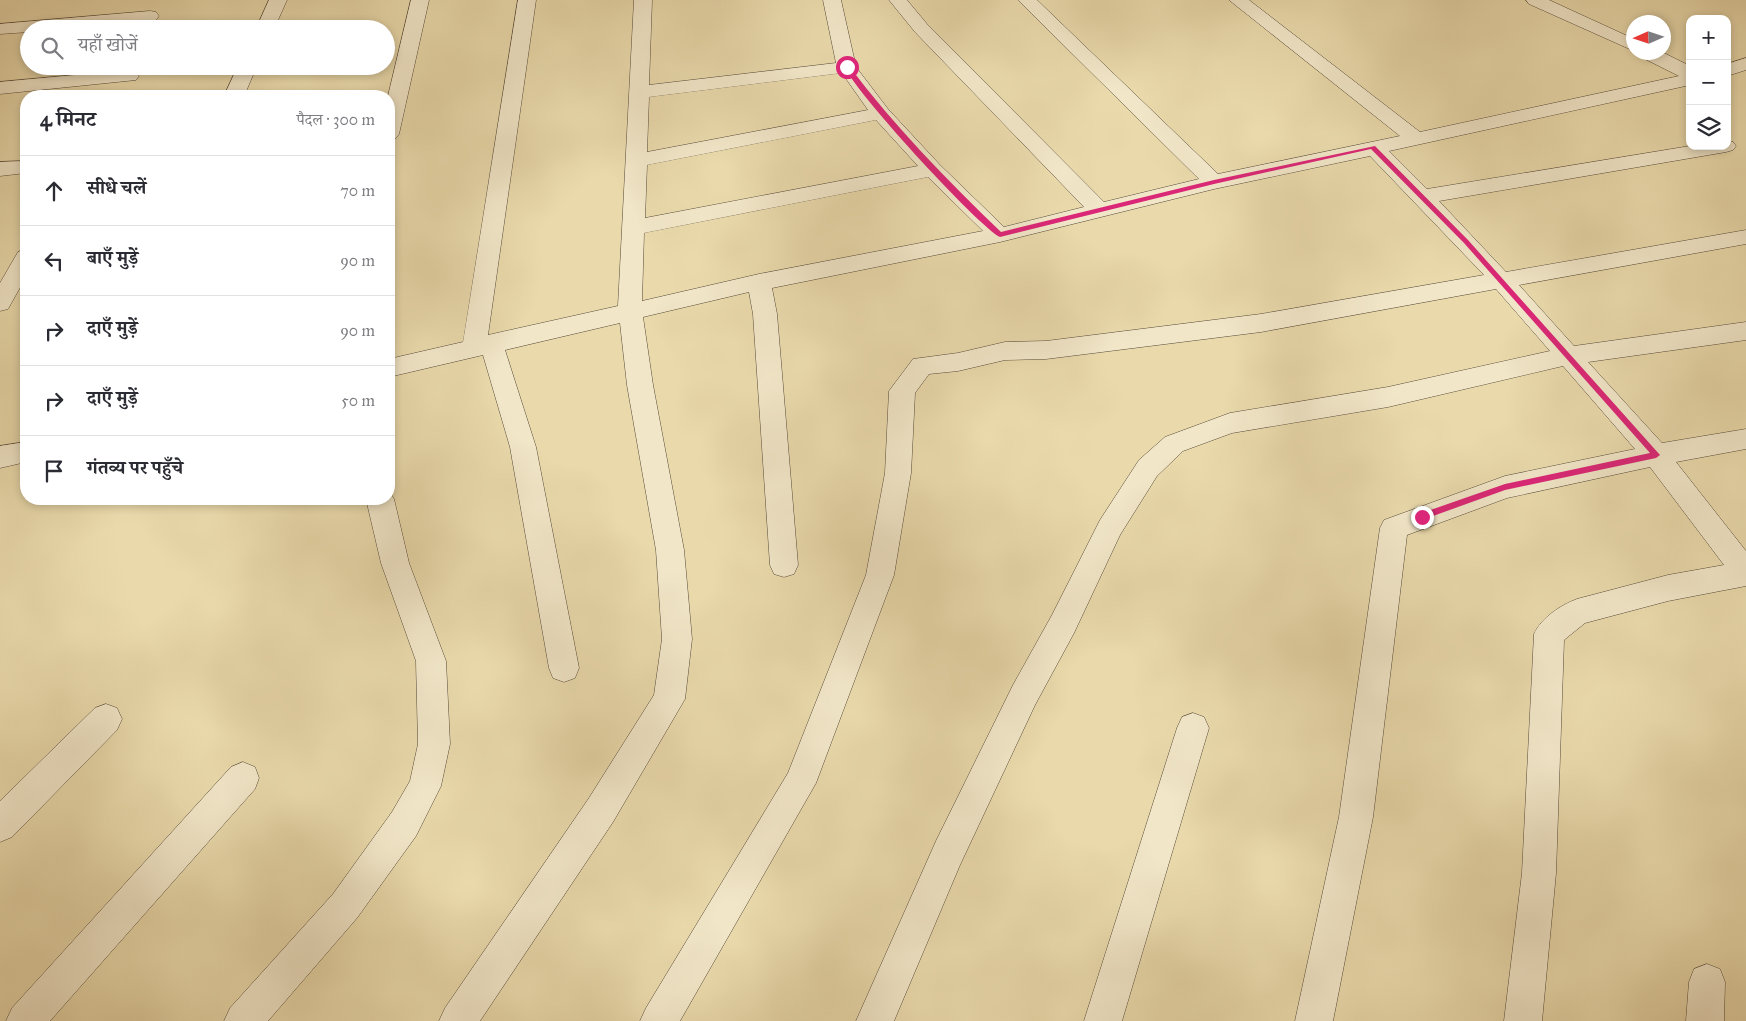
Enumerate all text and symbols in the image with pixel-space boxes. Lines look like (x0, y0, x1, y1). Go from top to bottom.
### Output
north arrow (1626, 15, 1671, 60)
map controls (1686, 15, 1731, 150)
button: + (1686, 15, 1731, 60)
search box (20, 20, 395, 75)
text: यहाँ खोजें (78, 33, 138, 56)
icon: search (38, 34, 66, 62)
route start (836, 56, 859, 79)
button: − (1686, 60, 1731, 105)
button: layers (1686, 105, 1731, 150)
text: 4 मिनट (40, 106, 96, 132)
text: पैदल · 300 m (297, 110, 375, 129)
text: सीधे चलें (87, 176, 146, 199)
icon: ahead (40, 177, 68, 205)
text: 70 m (340, 181, 375, 200)
text: बाएँ मुड़ें (87, 246, 138, 269)
icon: left (40, 247, 68, 275)
text: 90 m (340, 251, 375, 270)
text: दाएँ मुड़ें (87, 316, 138, 339)
icon: right (40, 317, 68, 345)
text: 90 m (340, 321, 375, 340)
text: दाएँ मुड़ें (87, 386, 138, 409)
icon: right (40, 387, 68, 415)
text: 50 m (341, 391, 375, 410)
text: गंतव्य पर पहुँचे (87, 456, 183, 479)
icon: arrive (40, 457, 68, 485)
route end (1411, 506, 1434, 529)

